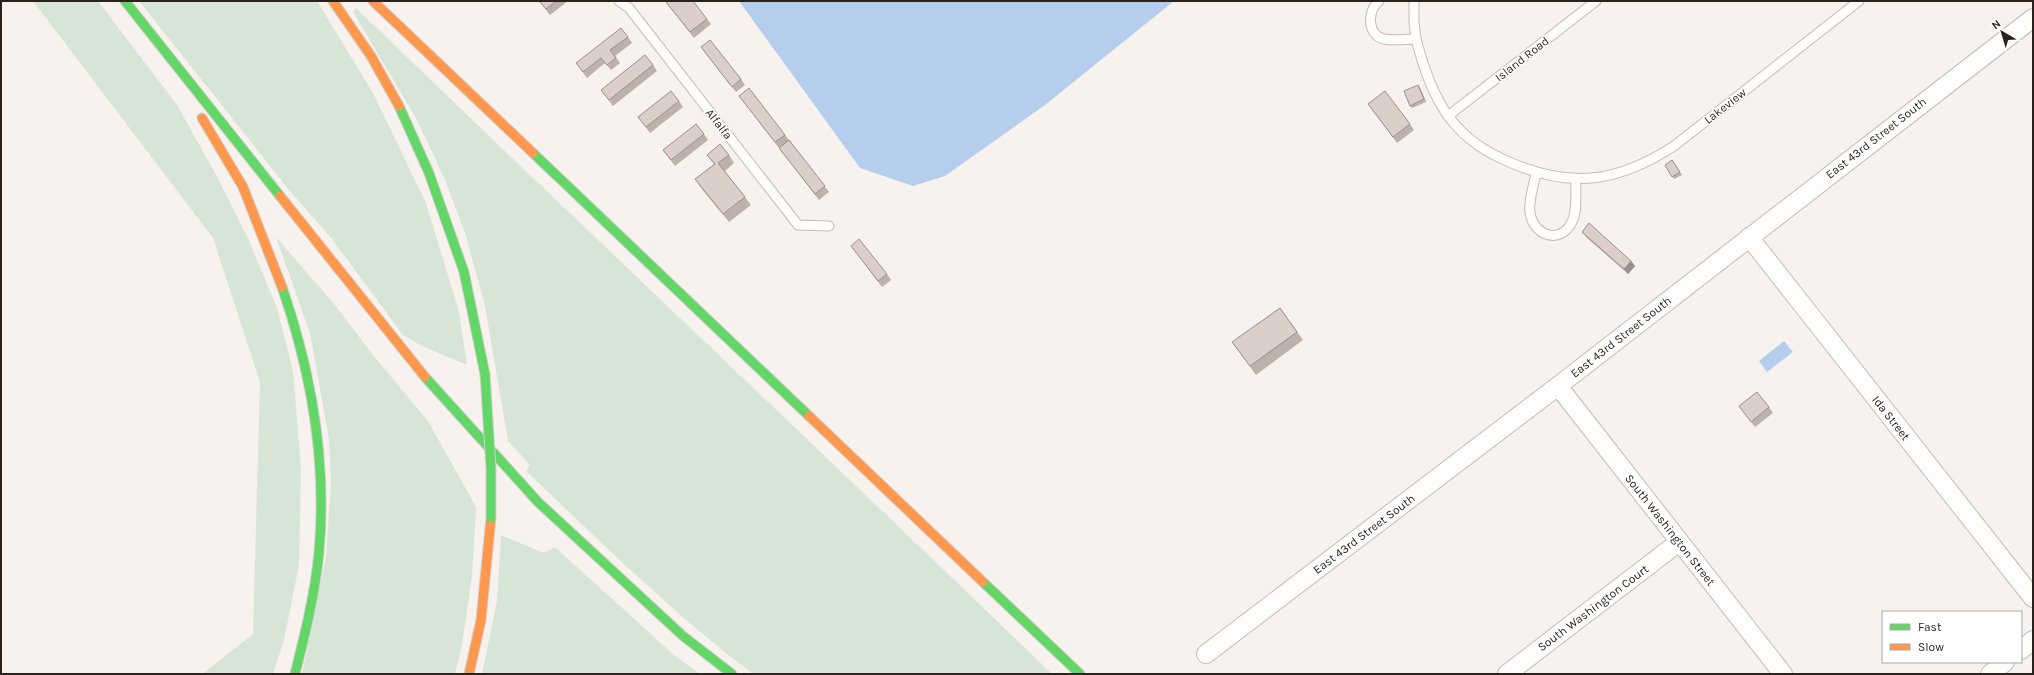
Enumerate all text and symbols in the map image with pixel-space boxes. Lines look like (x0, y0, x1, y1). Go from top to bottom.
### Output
north arrow (1982, 12, 2022, 52)
text: N (1989, 17, 2003, 32)
street label: Island Road (1492, 34, 1552, 84)
street label: Lakeview (1701, 85, 1749, 127)
street label: East 43rd Street South (1823, 94, 1929, 182)
street label: Alfalfa (703, 106, 735, 142)
street label: East 43rd Street South (1568, 293, 1674, 381)
street label: Ida Street (1869, 393, 1913, 444)
street label: South Washington Street (1622, 471, 1718, 589)
street label: East 43rd Street South (1310, 491, 1418, 577)
street label: South Washington Court (1535, 562, 1651, 654)
legend (1882, 611, 2022, 663)
text: Fast (1918, 620, 1942, 634)
text: Slow (1918, 640, 1944, 654)

